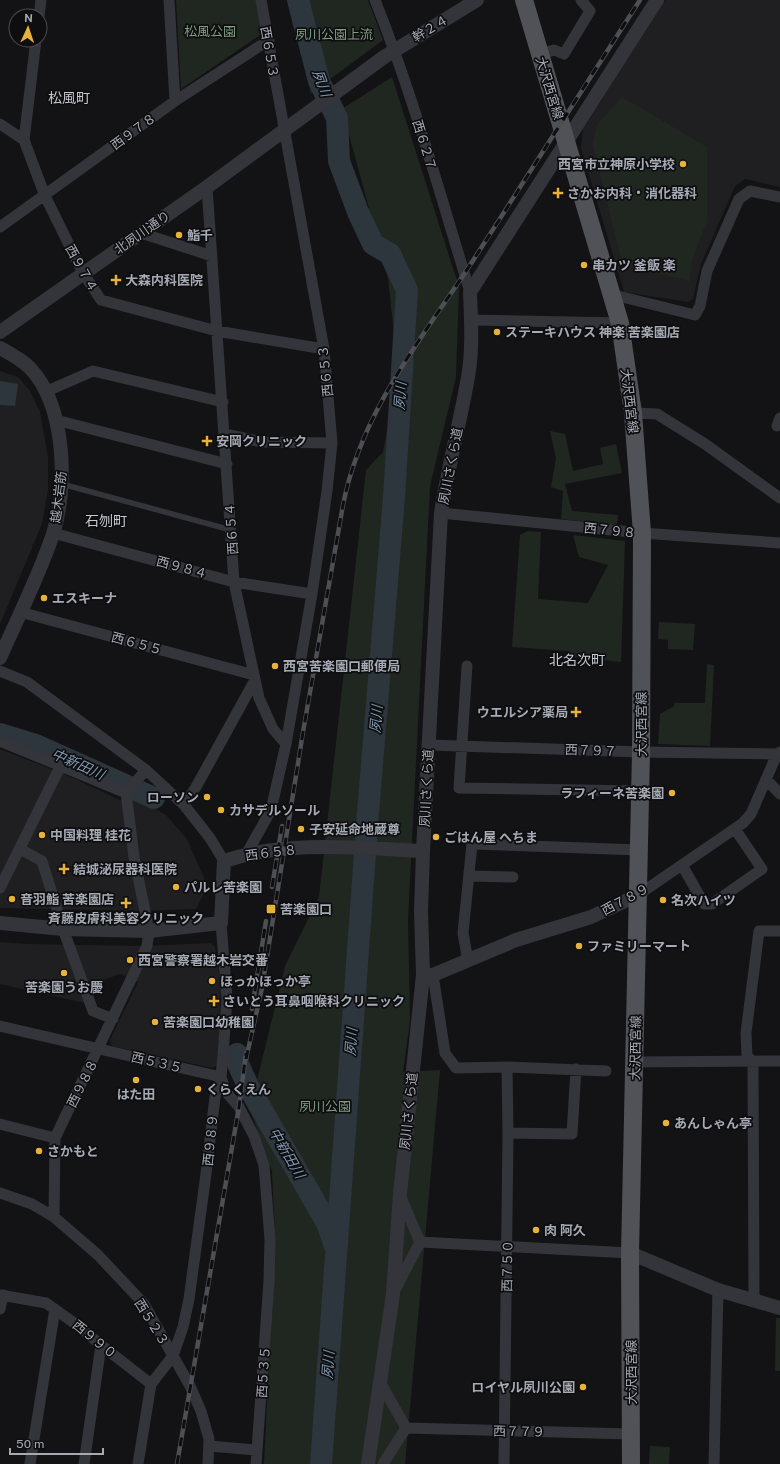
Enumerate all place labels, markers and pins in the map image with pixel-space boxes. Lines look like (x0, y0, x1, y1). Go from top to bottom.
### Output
place label: 西宮市立神原小学校 (558, 157, 675, 172)
marker: 西宮市立神原小学校 (678, 159, 688, 169)
place label: さかお内科・消化器科 (567, 186, 697, 201)
marker: さかお内科・消化器科 (552, 187, 564, 199)
place label: 鮨千 (187, 228, 213, 243)
marker: 鮨千 (174, 230, 184, 240)
place label: 串カツ 釜飯 楽 (592, 258, 676, 273)
marker: 串カツ 釜飯 楽 (579, 260, 589, 270)
place label: 大森内科医院 (125, 273, 203, 288)
marker: 大森内科医院 (110, 274, 122, 286)
place label: ステーキハウス 神楽 苦楽園店 (505, 325, 680, 340)
marker: ステーキハウス 神楽 苦楽園店 (492, 327, 502, 337)
place label: 安岡クリニック (216, 434, 307, 449)
marker: 安岡クリニック (201, 435, 213, 447)
place label: エスキーナ (52, 591, 117, 606)
marker: エスキーナ (39, 593, 49, 603)
place label: 西宮苦楽園口郵便局 (283, 659, 400, 674)
marker: 西宮苦楽園口郵便局 (270, 661, 280, 671)
place label: ウエルシア薬局 (477, 705, 568, 720)
marker: ウエルシア薬局 (571, 707, 581, 717)
place label: ラフィーネ苦楽園 (560, 786, 664, 801)
marker: ラフィーネ苦楽園 (667, 788, 677, 798)
place label: ローソン (147, 790, 199, 805)
marker: ローソン (202, 792, 212, 802)
place label: カサデルソール (229, 803, 320, 818)
marker: カサデルソール (216, 805, 226, 815)
place label: 子安延命地蔵尊 (309, 822, 400, 837)
marker: 子安延命地蔵尊 (296, 824, 306, 834)
place label: 中国料理 桂花 (50, 828, 131, 843)
marker: 中国料理 桂花 (37, 830, 47, 840)
place label: ごはん屋 へちま (444, 830, 538, 845)
marker: ごはん屋 へちま (431, 832, 441, 842)
place label: 結城泌尿器科医院 (73, 862, 177, 877)
marker: 結城泌尿器科医院 (58, 863, 70, 875)
place label: パルレ苦楽園 (184, 880, 262, 895)
marker: パルレ苦楽園 (171, 882, 181, 892)
place label: 音羽鮨 苦楽園店 (20, 892, 114, 907)
place label: 名次ハイツ (671, 893, 736, 908)
marker: 音羽鮨 苦楽園店 (7, 894, 17, 904)
marker: 名次ハイツ (658, 895, 668, 905)
marker: 斉藤皮膚科美容クリニック (120, 897, 132, 909)
place label: 苦楽園口 (280, 902, 332, 917)
marker: 苦楽園口 (265, 903, 277, 915)
place label: 斉藤皮膚科美容クリニック (48, 911, 204, 926)
place label: ファミリーマート (587, 939, 691, 954)
marker: ファミリーマート (574, 941, 584, 951)
place label: 西宮警察署越木岩交番 (138, 953, 268, 968)
marker: 西宮警察署越木岩交番 (125, 955, 135, 965)
marker: 苦楽園うお慶 (59, 968, 69, 978)
place label: ほっかほっか亭 (220, 974, 311, 989)
marker: ほっかほっか亭 (207, 976, 217, 986)
place label: 苦楽園うお慶 (25, 980, 103, 995)
place label: さいとう耳鼻咽喉科クリニック (223, 994, 405, 1009)
marker: さいとう耳鼻咽喉科クリニック (208, 995, 220, 1007)
place label: 苦楽園口幼稚園 (163, 1015, 254, 1030)
marker: 苦楽園口幼稚園 (150, 1017, 160, 1027)
marker: はた田 (131, 1075, 141, 1085)
place label: くらくえん (206, 1082, 271, 1097)
marker: くらくえん (193, 1084, 203, 1094)
place label: はた田 (117, 1087, 155, 1102)
place label: あんしゃん亭 (674, 1116, 752, 1131)
marker: あんしゃん亭 (661, 1118, 671, 1128)
place label: さかもと (47, 1144, 99, 1159)
marker: さかもと (34, 1146, 44, 1156)
place label: 肉 阿久 (544, 1223, 586, 1238)
marker: 肉 阿久 (531, 1225, 541, 1235)
place label: ロイヤル夙川公園 (471, 1380, 575, 1395)
marker: ロイヤル夙川公園 (578, 1382, 588, 1392)

